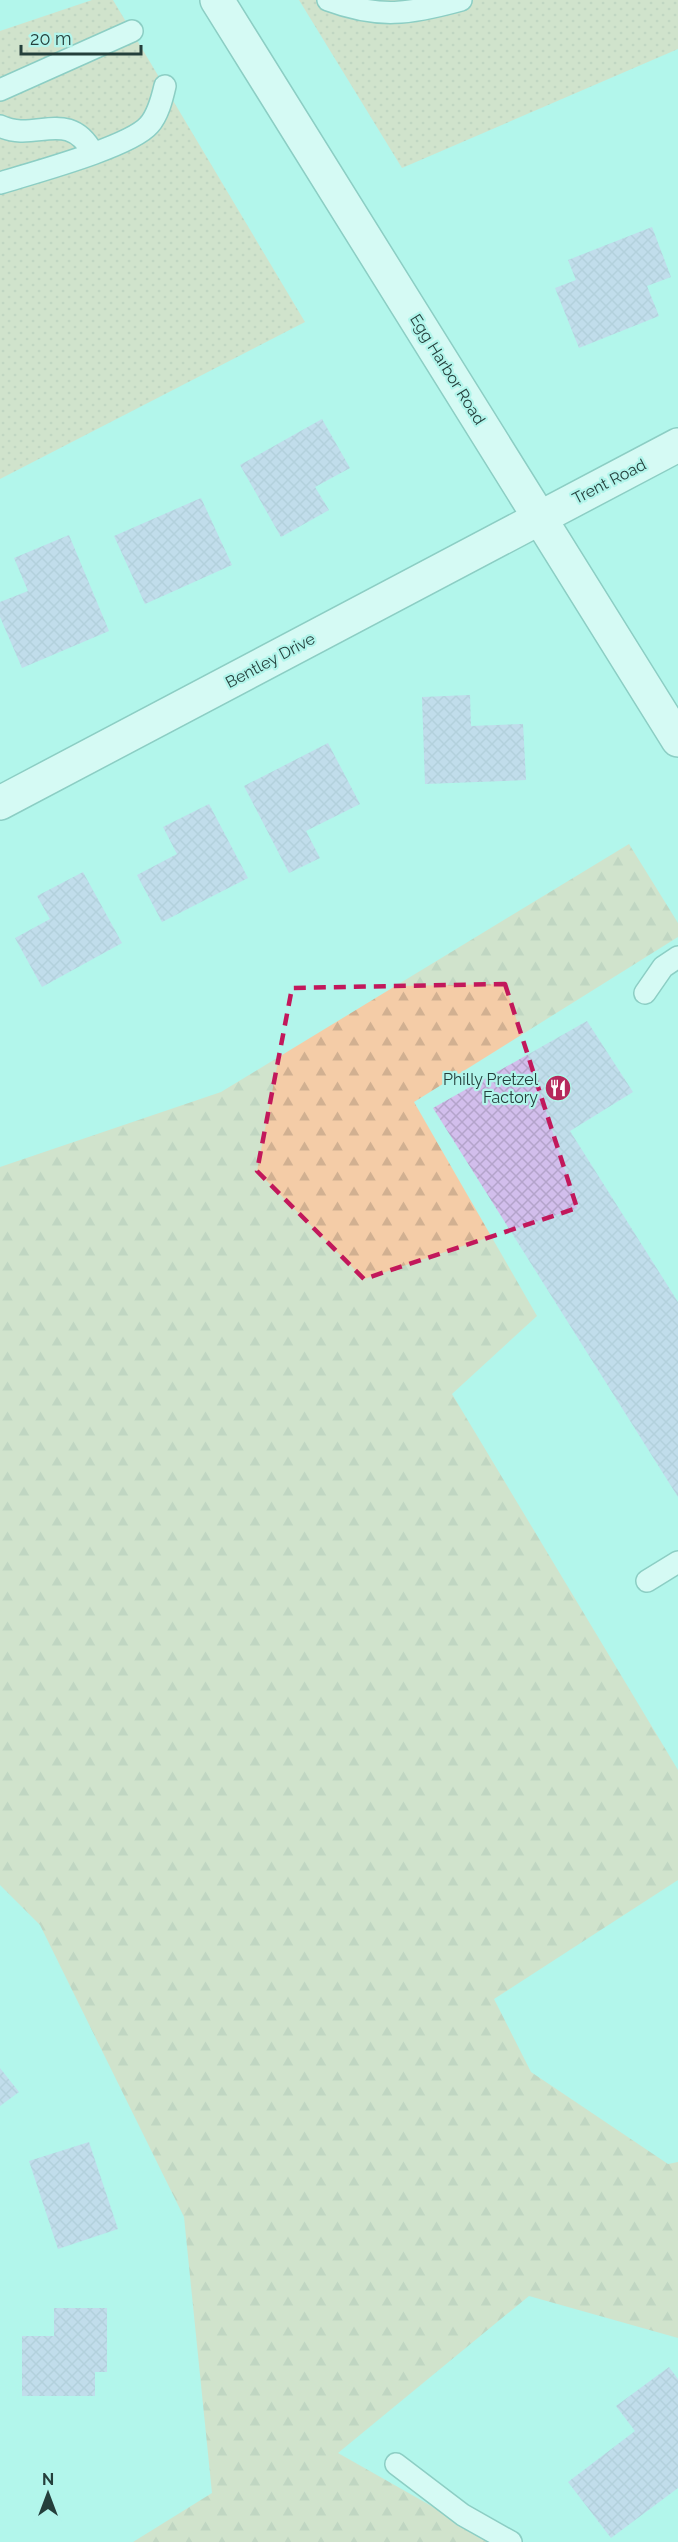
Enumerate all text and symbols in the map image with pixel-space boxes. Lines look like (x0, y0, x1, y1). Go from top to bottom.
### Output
scale bar (21, 18, 141, 56)
text: 20 m (30, 28, 72, 49)
street label: Egg Harbor Road (406, 311, 489, 428)
street label: Trent Road (569, 455, 649, 508)
street label: Bentley Drive (222, 629, 318, 692)
place label: Philly Pretzel Factory (443, 1070, 539, 1107)
restaurant icon: Philly Pretzel Factory (543, 1073, 573, 1103)
north arrow (18, 2464, 78, 2524)
text: N (42, 2470, 54, 2489)

